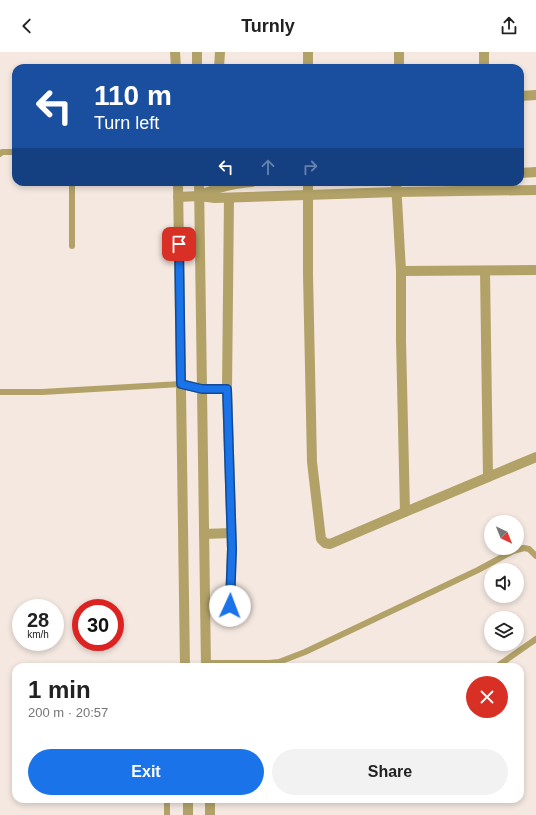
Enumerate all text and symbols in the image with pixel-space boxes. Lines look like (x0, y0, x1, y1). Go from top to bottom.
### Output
icon: back (16, 15, 38, 37)
icon: share (498, 15, 520, 37)
text: Turnly (241, 16, 295, 36)
icon: left (28, 80, 80, 132)
text: 110 m (94, 80, 172, 111)
text: Turn left (94, 113, 159, 133)
icon: left (215, 156, 237, 178)
icon: ahead (257, 156, 279, 178)
icon: right (299, 156, 321, 178)
pin (162, 227, 196, 261)
icon: arrive (168, 233, 190, 255)
north arrow (484, 515, 524, 555)
map controls (484, 515, 524, 651)
button: sound (484, 563, 524, 603)
position arrow (209, 585, 251, 627)
speed limit sign: 30 (72, 599, 124, 651)
text: 28 (27, 609, 49, 631)
button: layers (484, 611, 524, 651)
text: km/h (27, 629, 49, 640)
text: 1 min (28, 676, 91, 703)
button: close (466, 676, 508, 718)
text: 200 m · 20:57 (28, 705, 108, 720)
button: Exit (28, 749, 264, 795)
button: Share (272, 749, 508, 795)

